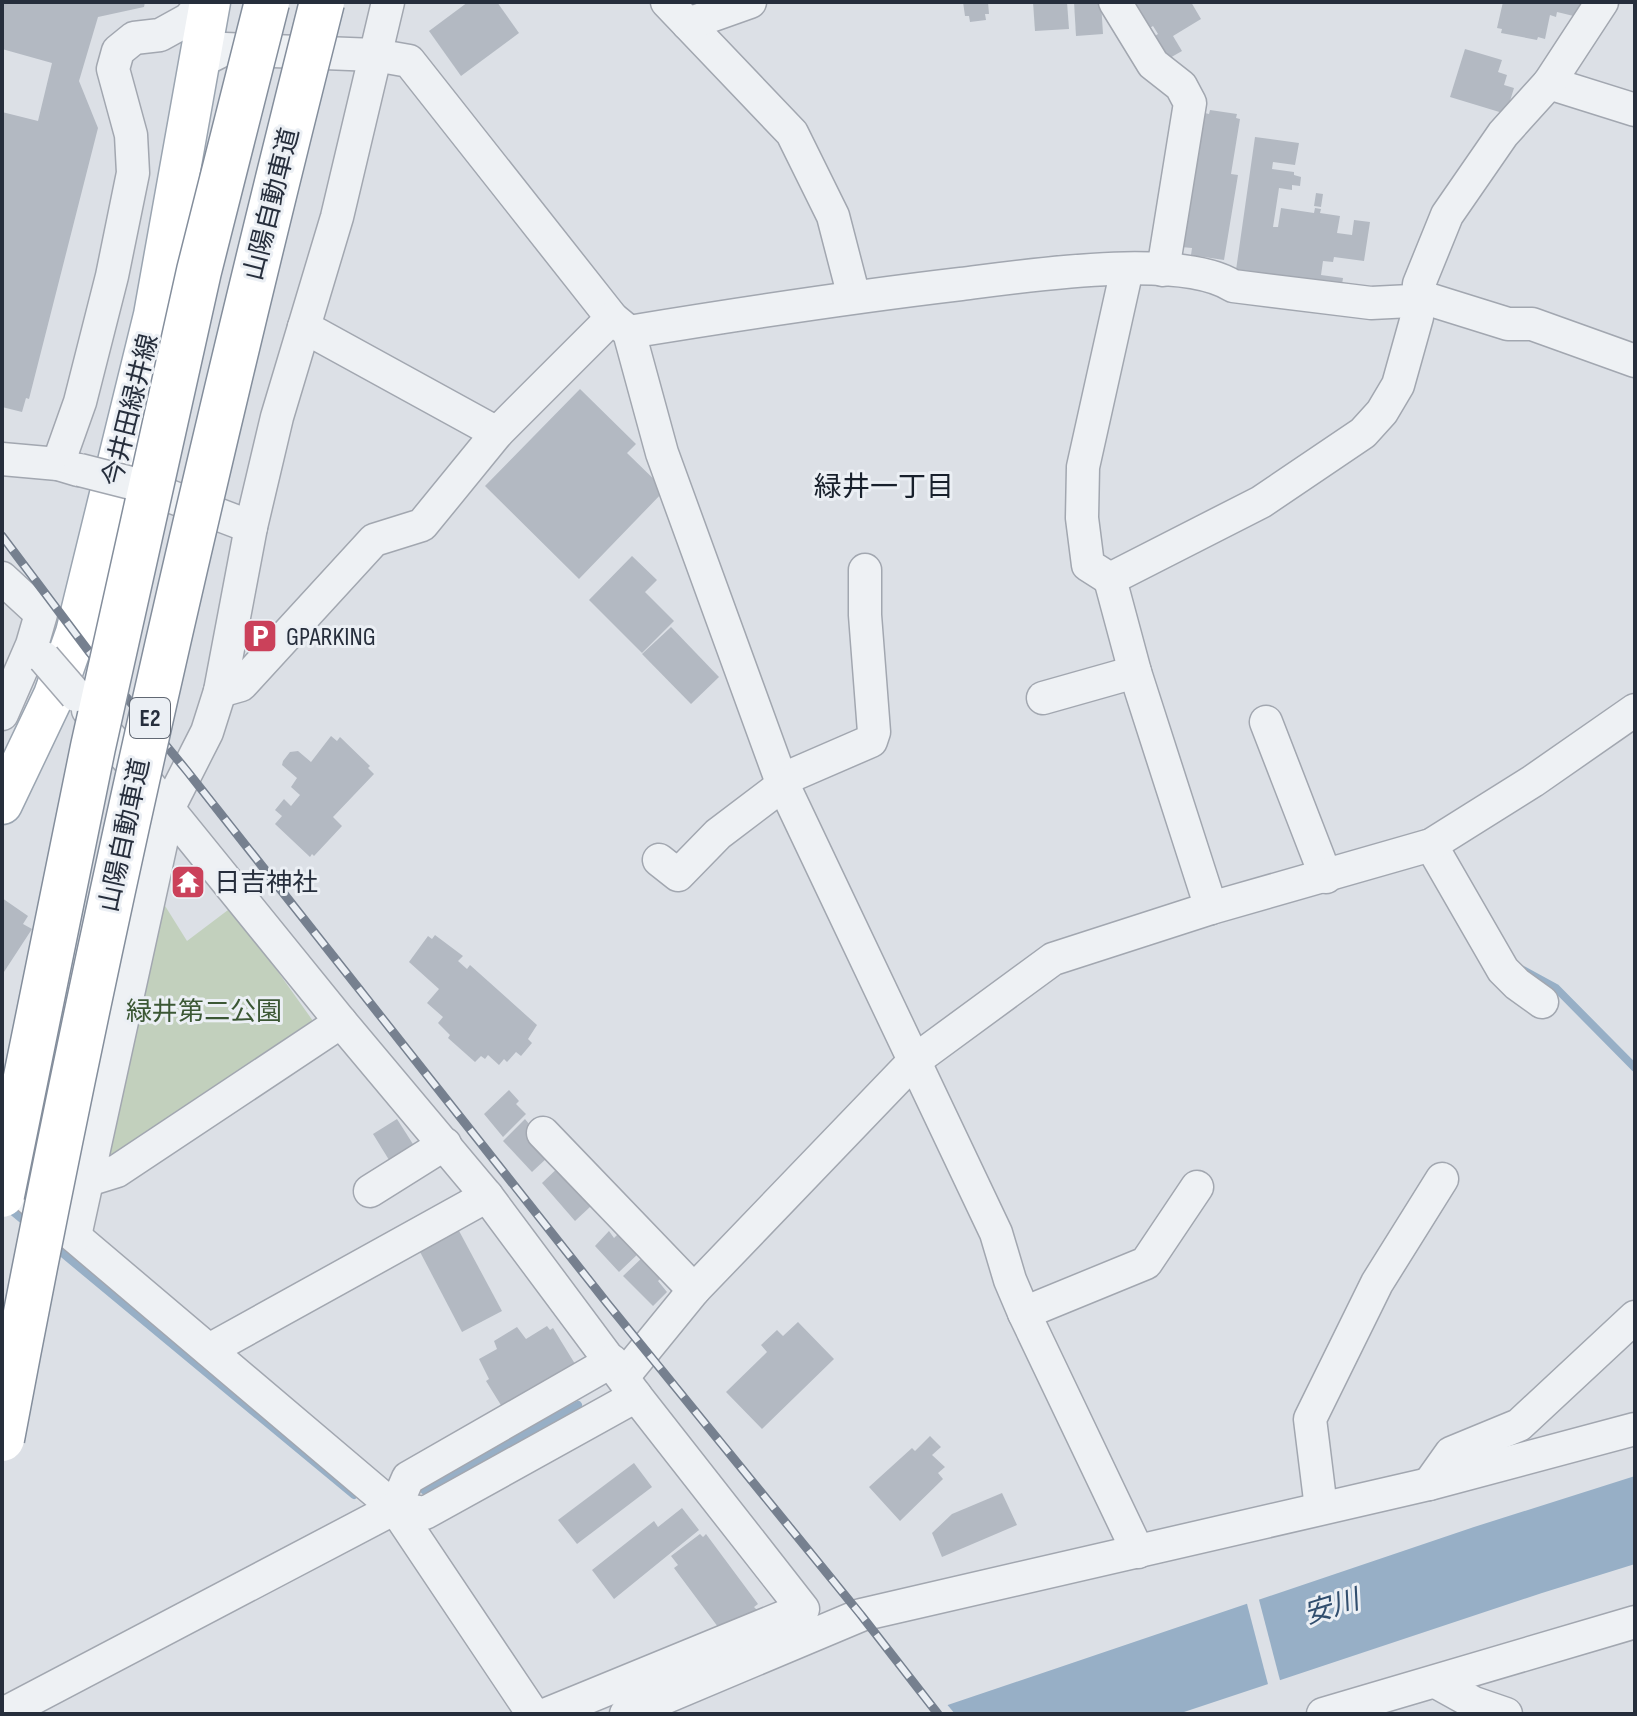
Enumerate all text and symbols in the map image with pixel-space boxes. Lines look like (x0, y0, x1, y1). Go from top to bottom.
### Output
street label: 山陽自動車道 (239, 125, 306, 284)
street label: 今井田緑井線 (98, 331, 165, 490)
district label: 緑井一丁目 (814, 471, 954, 504)
parking icon: GPARKING (241, 617, 279, 655)
place label: GPARKING (286, 622, 376, 653)
road number: E2 (130, 698, 170, 738)
street label: 山陽自動車道 (94, 756, 157, 915)
temple icon: 日吉神社 (169, 863, 207, 901)
place label: 日吉神社 (214, 868, 318, 899)
park label: 緑井第二公園 (126, 997, 282, 1028)
water label: 安川 (1300, 1583, 1366, 1631)

